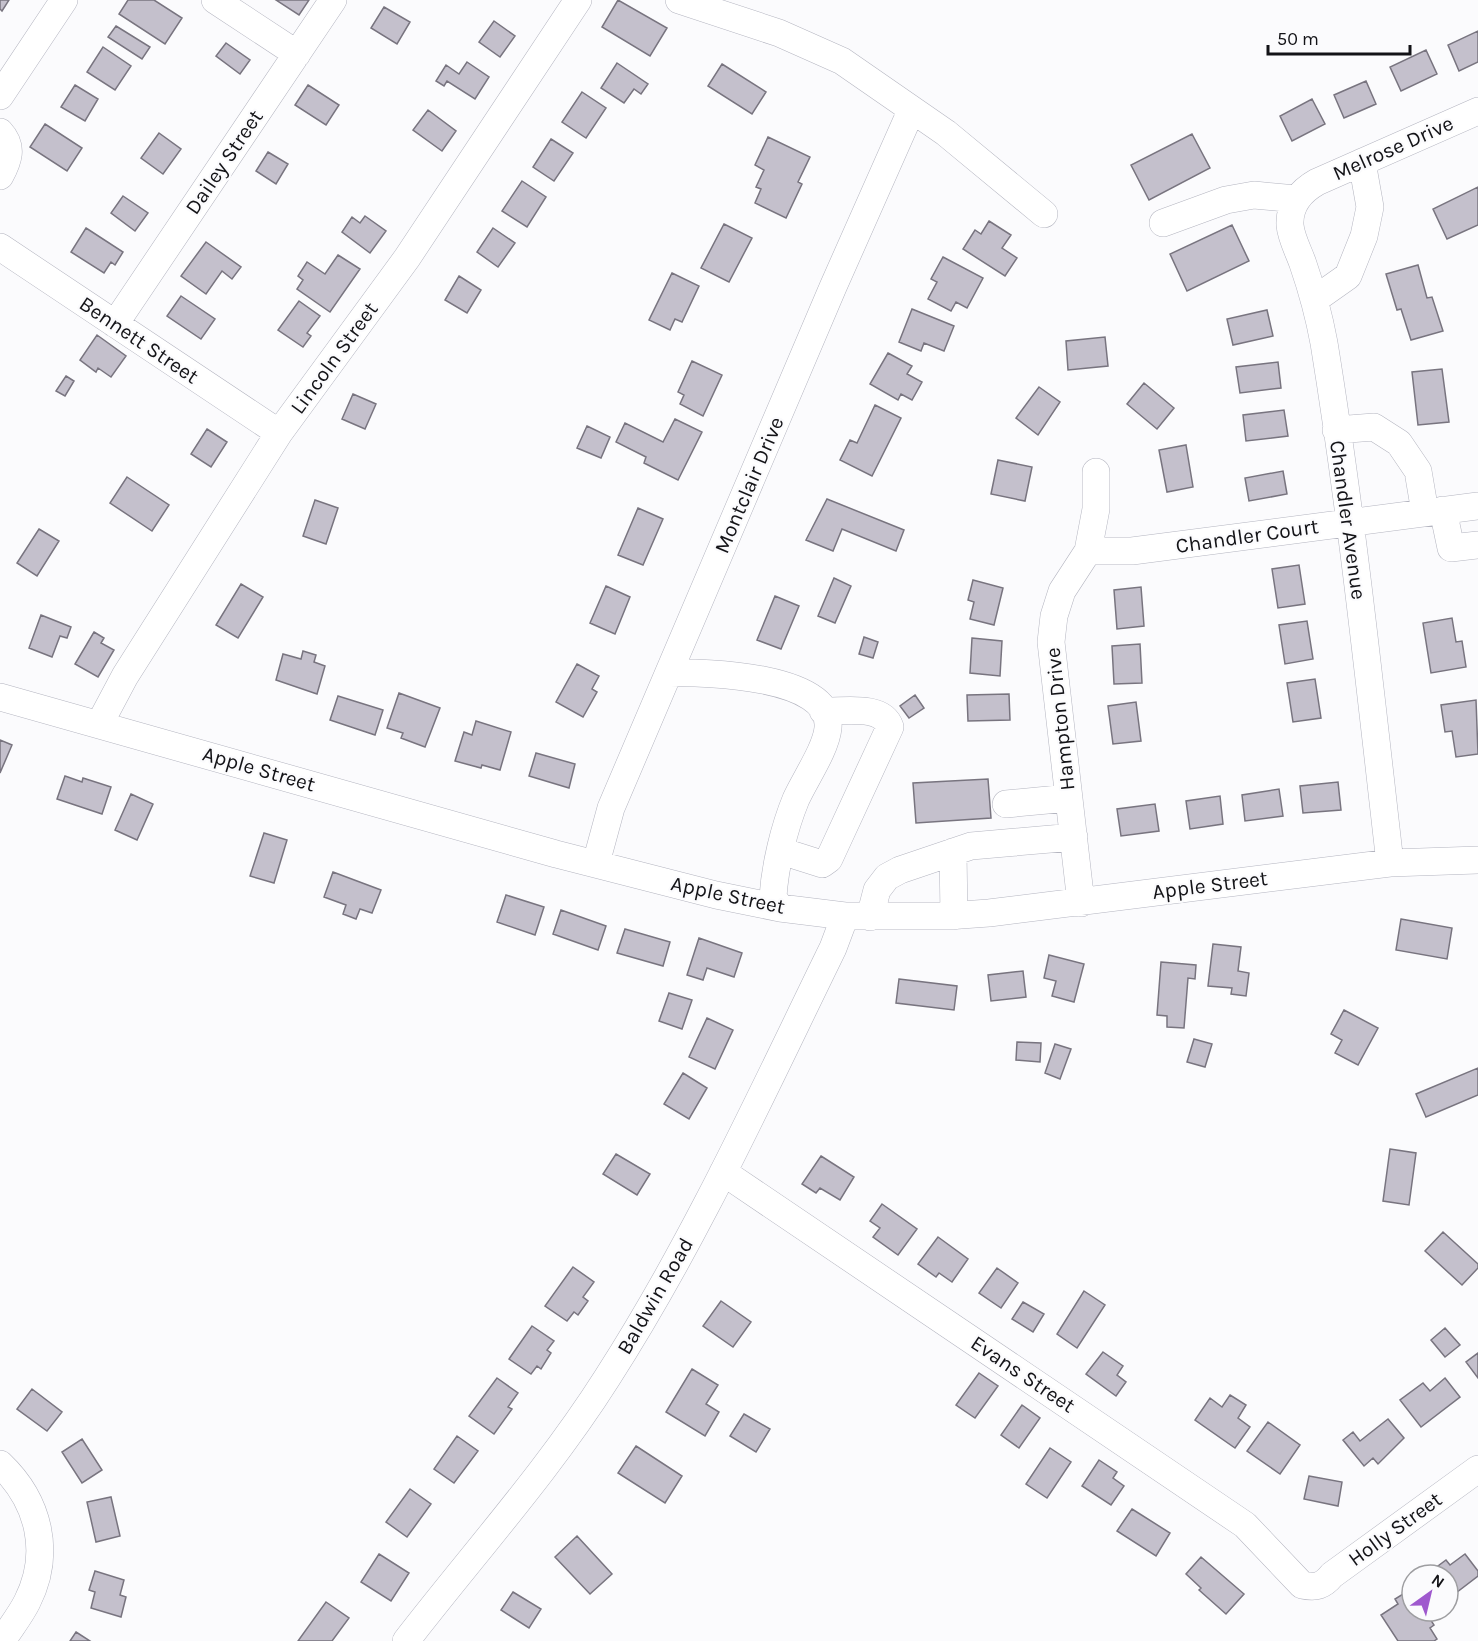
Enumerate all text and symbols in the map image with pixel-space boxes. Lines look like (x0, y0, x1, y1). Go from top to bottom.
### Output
scale bar (1268, 18, 1410, 56)
text: 50 m (1277, 28, 1319, 50)
street label: Dailey Street (180, 105, 268, 219)
street label: Melrose Drive (1329, 111, 1457, 185)
street label: Bennett Street (75, 291, 203, 389)
street label: Lincoln Street (285, 297, 383, 419)
street label: Montclair Drive (709, 413, 789, 557)
street label: Chandler Avenue (1325, 439, 1371, 601)
street label: Chandler Court (1174, 514, 1320, 558)
street label: Hampton Drive (1041, 646, 1079, 792)
street label: Apple Street (200, 741, 318, 797)
street label: Apple Street (1151, 866, 1269, 904)
street label: Apple Street (669, 871, 787, 919)
street label: Baldwin Road (612, 1234, 698, 1358)
street label: Evans Street (966, 1330, 1080, 1418)
street label: Holly Street (1344, 1487, 1447, 1571)
north arrow (1400, 1563, 1460, 1623)
text: N (1428, 1570, 1448, 1592)

